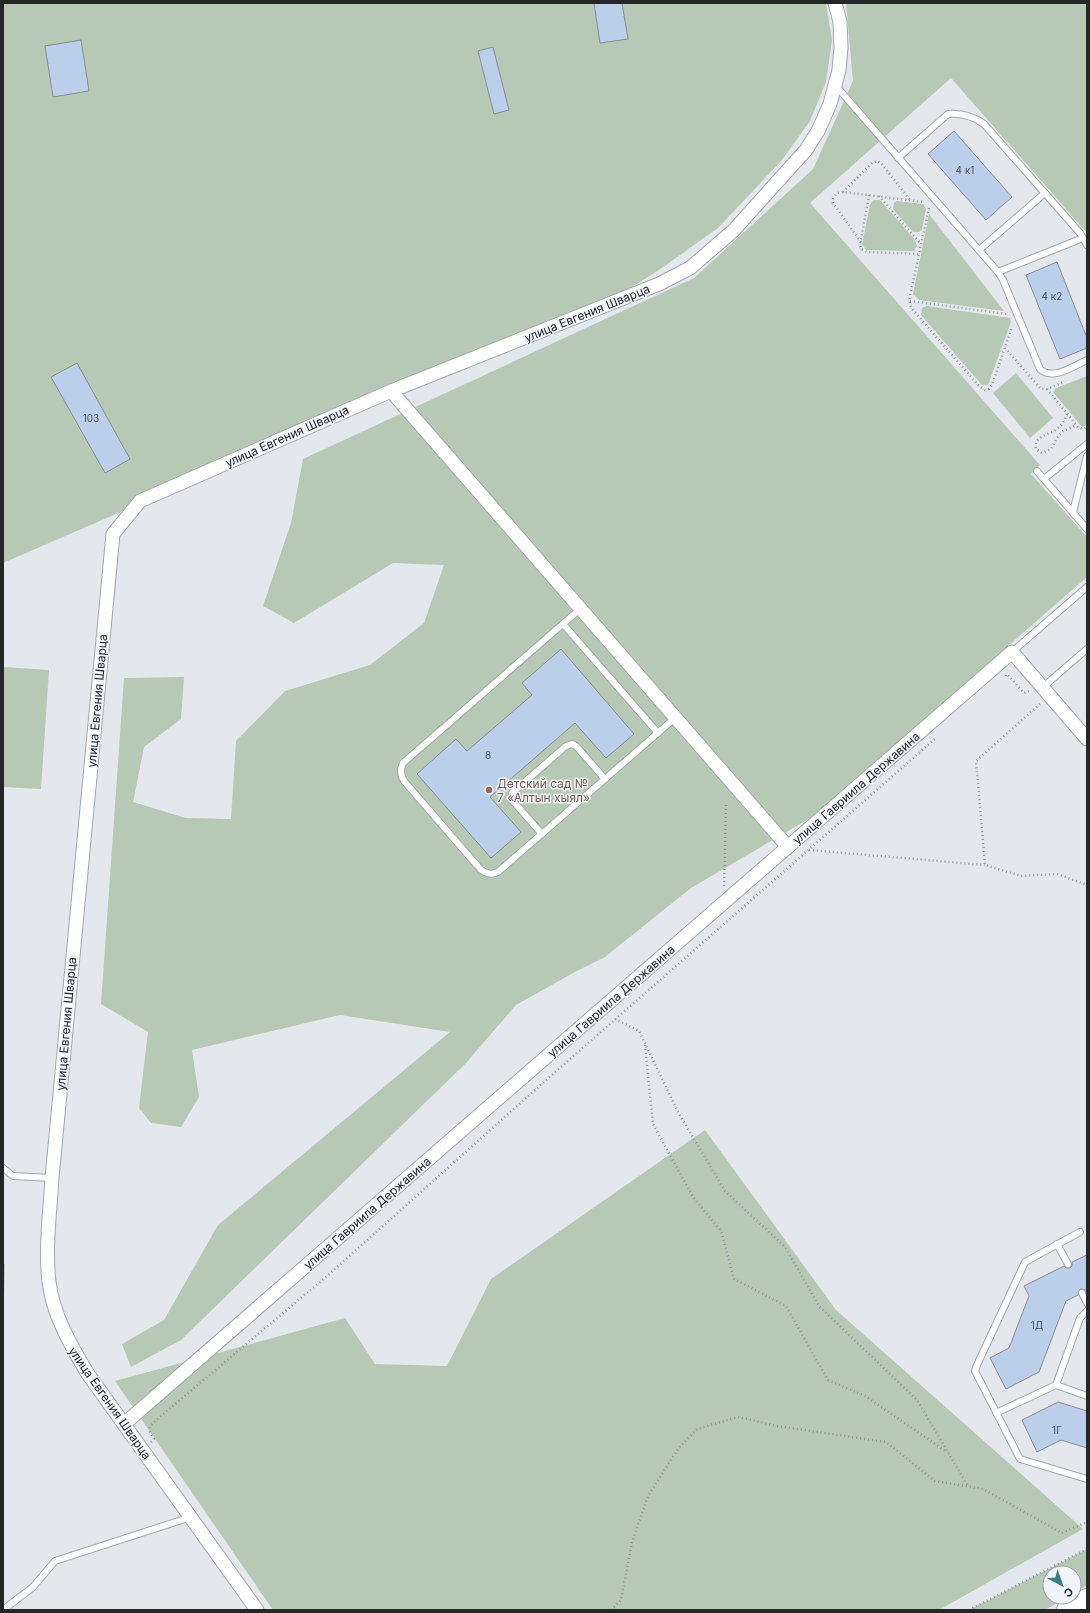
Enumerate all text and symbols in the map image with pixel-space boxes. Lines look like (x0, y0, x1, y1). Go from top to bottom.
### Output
house number: 4 к1 (956, 164, 974, 176)
street label: улица Евгения Шварца (522, 281, 652, 345)
house number: 4 к2 (1042, 290, 1062, 302)
street label: улица Евгения Шварца (223, 402, 351, 470)
house number: 103 (83, 412, 99, 424)
street label: улица Евгения Шварца (84, 634, 110, 768)
street label: улица Гавриила Державина (789, 729, 923, 847)
house number: 8 (485, 749, 491, 761)
place label: Детский сад № 7 «Алтын хыял» (497, 776, 590, 805)
marker: Детский сад № 7 «Алтын хыял» (484, 785, 494, 795)
street label: улица Гавриила Державина (544, 942, 678, 1060)
street label: улица Евгения Шварца (53, 957, 79, 1091)
street label: улица Гавриила Державина (300, 1154, 434, 1272)
house number: 1Д (1031, 1319, 1043, 1331)
street label: улица Евгения Шварца (65, 1344, 155, 1462)
house number: 1Г (1052, 1424, 1062, 1436)
north arrow (1042, 1565, 1082, 1605)
text: С (1061, 1585, 1076, 1601)

